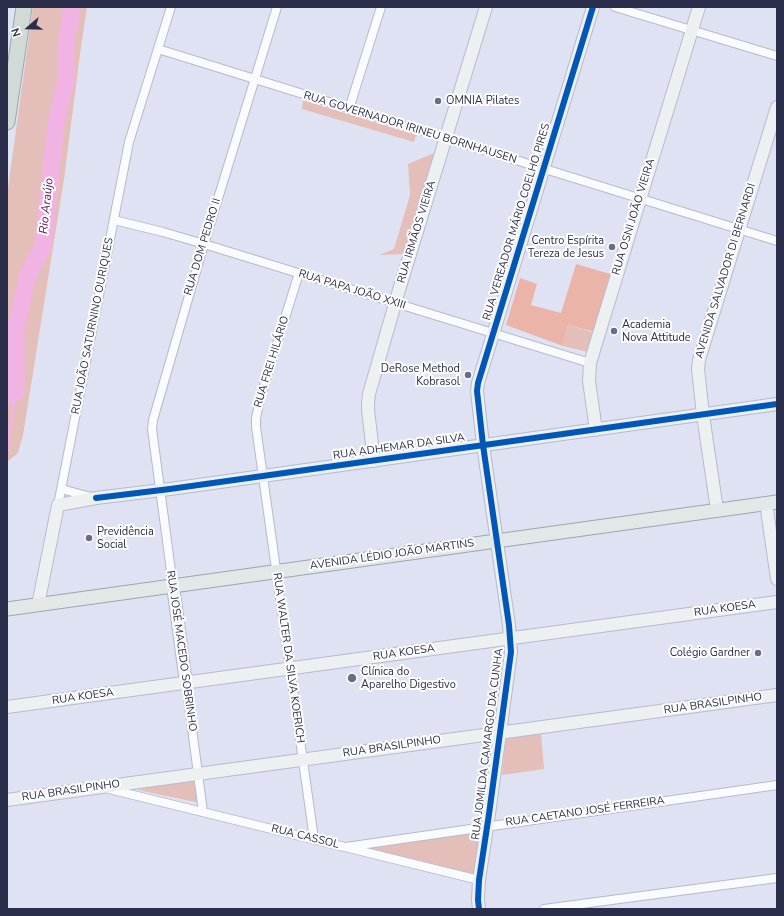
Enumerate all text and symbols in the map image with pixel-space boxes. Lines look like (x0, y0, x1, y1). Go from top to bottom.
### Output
north arrow (8, 8, 48, 48)
text: N (8, 26, 25, 39)
street label: RUA GOVERNADOR IRINEU BORNHAUSEN (302, 89, 518, 167)
place label: OMNIA Pilates (446, 94, 519, 108)
marker: OMNIA Pilates (433, 96, 443, 106)
street label: RUA VEREADOR MÁRIO COELHO PIRES (481, 122, 553, 322)
street label: RUA OSNI JOÃO VIEIRA (610, 157, 658, 277)
water label: Rio Araújo (37, 177, 57, 235)
street label: RUA IRMÃOS VIEIRA (395, 179, 439, 285)
street label: AVENIDA SALVADOR DI BERNARDI (693, 182, 759, 360)
street label: RUA DOM PEDRO II (182, 197, 224, 297)
place label: Centro Espírita Tereza de Jesus (528, 234, 604, 260)
street label: RUA JOÃO SATURNINO OURIQUES (69, 237, 117, 415)
marker: Centro Espírita Tereza de Jesus (607, 242, 617, 252)
street label: RUA PAPA JOÃO XXIII (297, 267, 407, 313)
street label: RUA FREI HILÁRIO (252, 315, 292, 409)
place label: Academia Nova Attitude (622, 318, 691, 344)
marker: Academia Nova Attitude (609, 326, 619, 336)
place label: DeRose Method Kobrasol (381, 362, 460, 388)
marker: DeRose Method Kobrasol (463, 370, 473, 380)
street label: RUA ADHEMAR DA SILVA (332, 431, 466, 463)
place label: Previdência Social (97, 525, 154, 551)
marker: Previdência Social (84, 533, 94, 543)
street label: AVENIDA LÉDIO JOÃO MARTINS (309, 537, 475, 573)
street label: RUA JOSÉ MACEDO SOBRINHO (163, 570, 199, 732)
street label: RUA WALTER DA SILVA KOERICH (269, 572, 307, 744)
street label: RUA KOESA (693, 598, 757, 620)
street label: RUA KOESA (372, 642, 436, 664)
place label: Colégio Gardner (670, 646, 750, 660)
street label: RUA JOMILDA CAMARGO DA CUNHA (470, 647, 506, 841)
marker: Colégio Gardner (753, 648, 763, 658)
place label: Clínica do Aparelho Digestivo (361, 665, 456, 691)
marker: Clínica do Aparelho Digestivo (346, 672, 358, 684)
street label: RUA KOESA (51, 686, 115, 708)
street label: RUA BRASILPINHO (663, 691, 763, 717)
street label: RUA BRASILPINHO (342, 734, 442, 760)
street label: RUA BRASILPINHO (21, 778, 121, 804)
street label: RUA CAETANO JOSÉ FERREIRA (505, 794, 665, 830)
street label: RUA CASSOL (270, 822, 340, 852)

